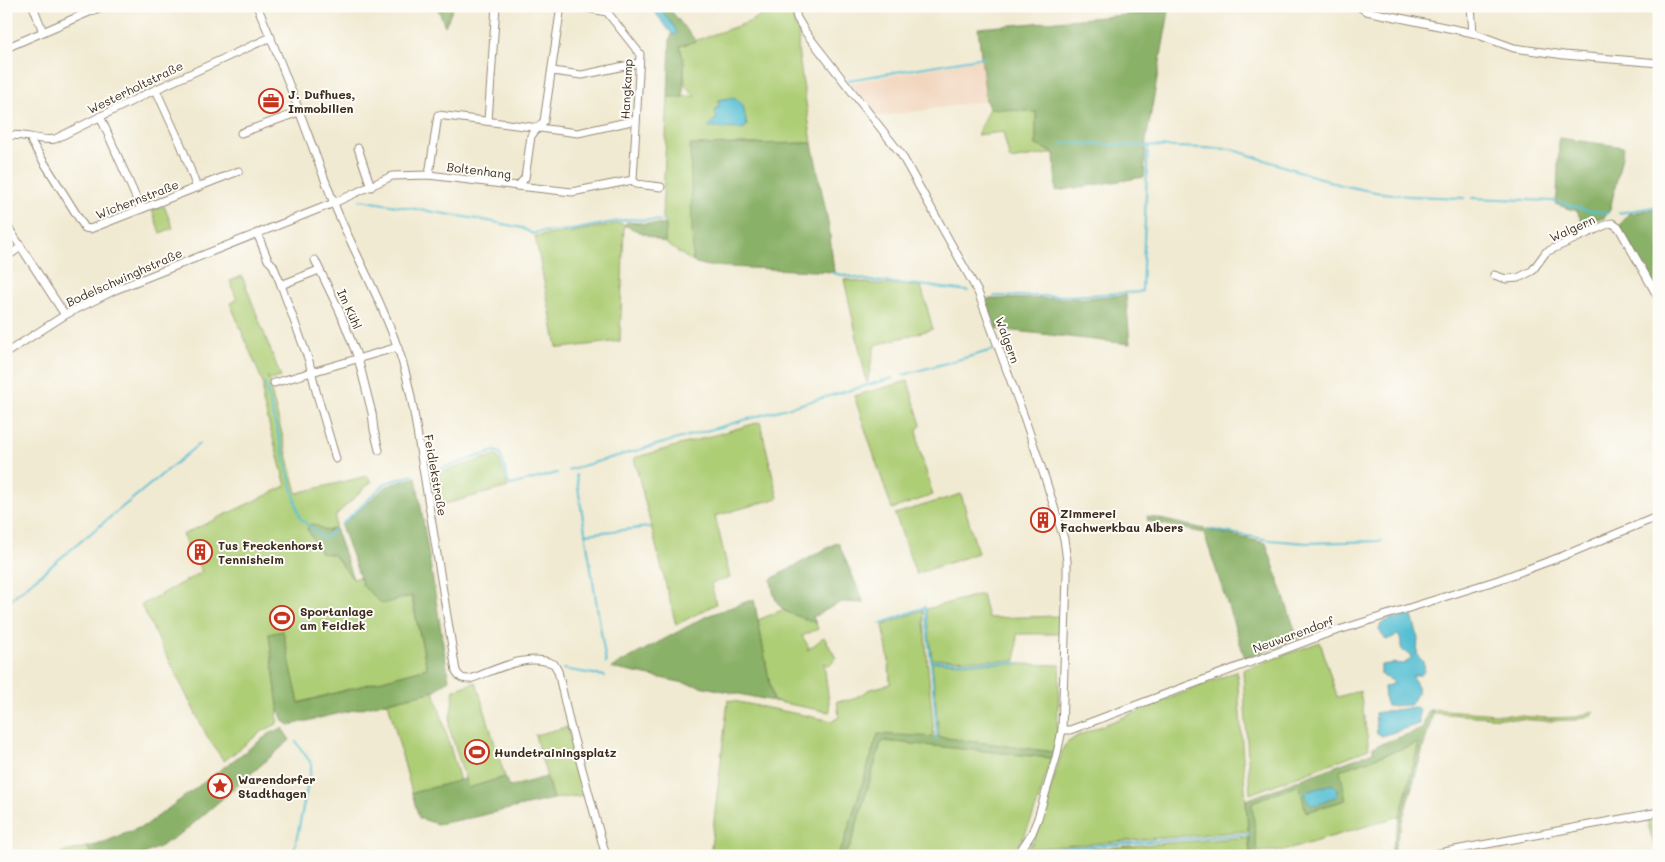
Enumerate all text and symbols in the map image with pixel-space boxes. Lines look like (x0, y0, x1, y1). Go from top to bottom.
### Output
street label: Westerholtstraße (85, 57, 185, 117)
street label: Hangkamp (616, 58, 636, 120)
place label: J. Dufhues, Immobilien (288, 86, 356, 116)
office icon: J. Dufhues, Immobilien (258, 88, 284, 114)
street label: Boltenhang (446, 158, 512, 182)
street label: Wichernstraße (93, 176, 181, 222)
street label: Walgern (1547, 211, 1597, 245)
street label: Bodelschwinghstraße (64, 244, 184, 310)
street label: Im Kühl (334, 286, 366, 332)
street label: Walgern (992, 315, 1024, 365)
street label: Feidiekstraße (421, 433, 451, 517)
place label: Zimmerei Fachwerkbau Albers (1060, 505, 1183, 535)
building icon: Zimmerei Fachwerkbau Albers (1030, 507, 1056, 533)
place label: Tus Freckenhorst Tennisheim (218, 537, 323, 567)
building icon: Tus Freckenhorst Tennisheim (187, 539, 213, 565)
place label: Sportanlage am Feidiek (300, 603, 373, 633)
sports icon: Sportanlage am Feidiek (269, 605, 295, 631)
street label: Neuwarendorf (1250, 612, 1336, 656)
sports icon: Hundetrainingsplatz (464, 739, 490, 765)
place label: Hundetrainingsplatz (494, 744, 617, 760)
place label: Warendorfer Stadthagen (238, 771, 316, 801)
place icon: Warendorfer Stadthagen (207, 773, 233, 799)

